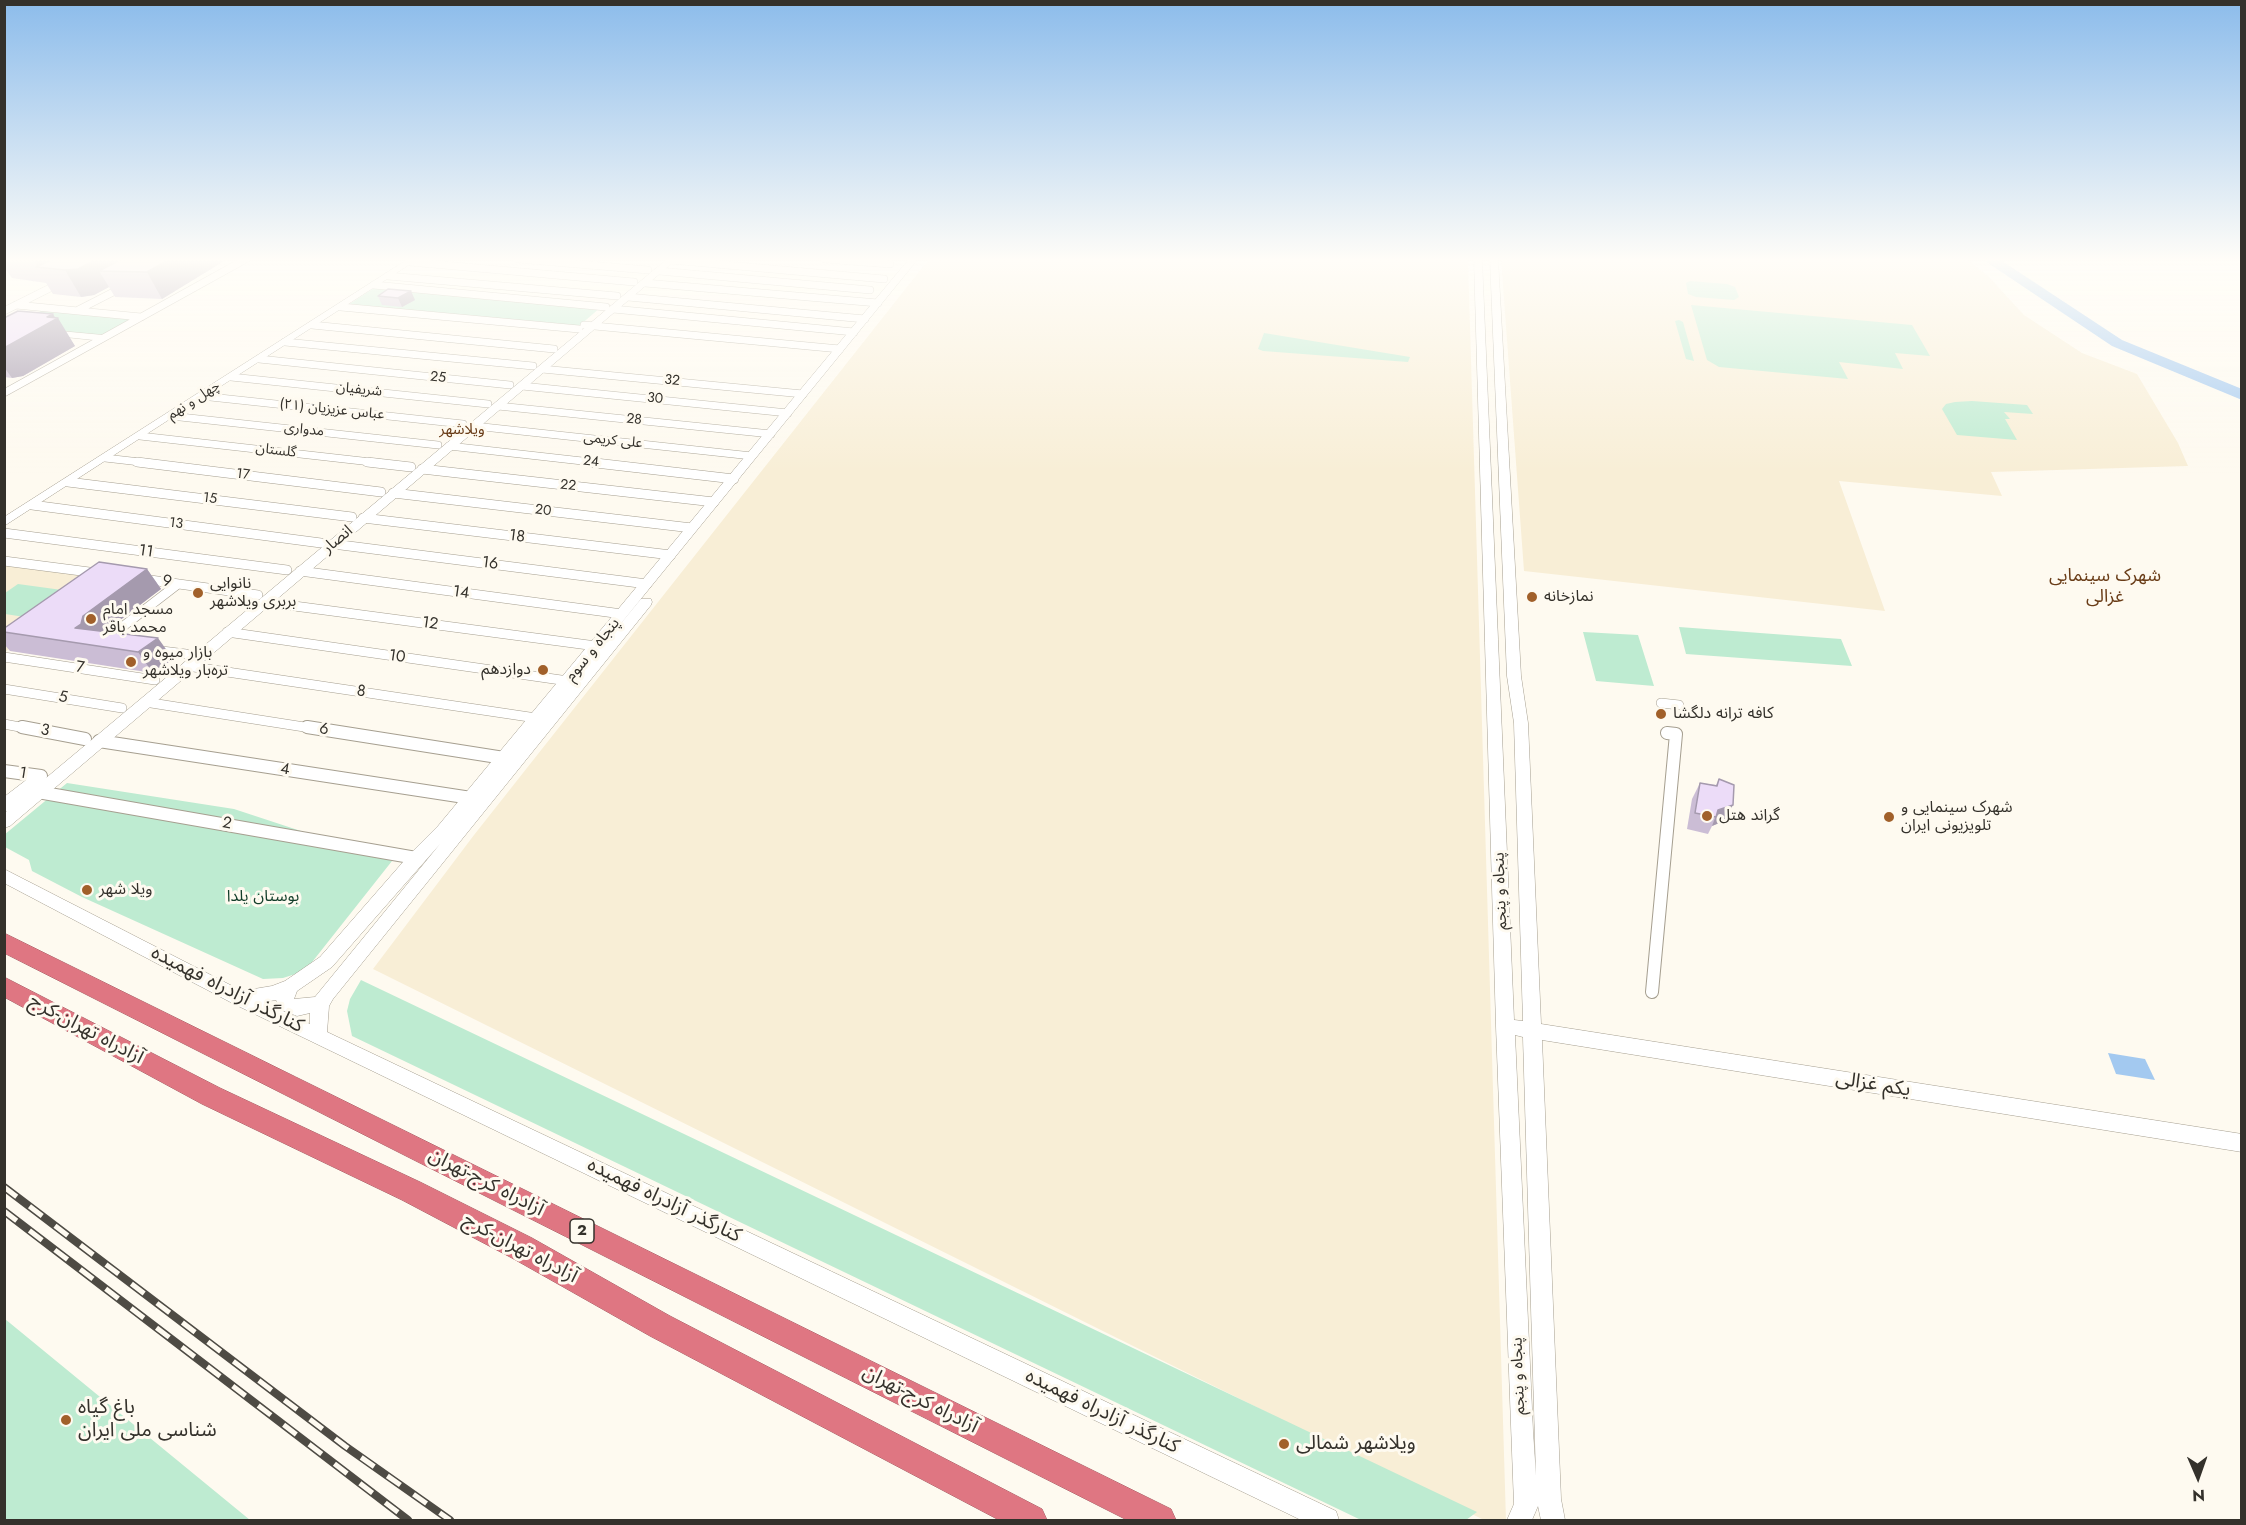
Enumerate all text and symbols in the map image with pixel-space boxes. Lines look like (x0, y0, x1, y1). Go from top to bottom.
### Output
street label: 25 (429, 369, 447, 387)
street label: 32 (663, 372, 681, 390)
street label: چهل و نهم (165, 378, 223, 424)
street label: شریفیان (335, 379, 383, 401)
street label: 30 (646, 390, 664, 408)
street label: عباس عزیزیان (۲۱) (279, 396, 385, 424)
street label: 28 (625, 411, 643, 429)
street label: مدواری (283, 420, 325, 440)
district label: ویلاشهر (439, 421, 485, 439)
street label: علی کریمی (583, 430, 643, 452)
street label: گلستان (255, 440, 297, 462)
street label: 24 (582, 453, 600, 471)
street label: 17 (235, 466, 251, 484)
street label: 22 (559, 477, 577, 495)
street label: 15 (202, 490, 218, 508)
street label: 20 (534, 502, 552, 520)
street label: 13 (168, 515, 184, 533)
street label: انصار (319, 522, 357, 558)
street label: 18 (508, 527, 526, 547)
street label: 11 (138, 541, 154, 563)
street label: 16 (481, 553, 499, 575)
district label: شهرک سینمایی غزالی (2049, 566, 2161, 608)
street label: 9 (161, 572, 173, 592)
place label: نانوایی بربری ویلاشهر (210, 574, 296, 612)
street label: 14 (451, 582, 471, 604)
marker: نانوایی بربری ویلاشهر (191, 586, 205, 600)
place label: نمازخانه (1544, 587, 1594, 607)
marker: نمازخانه (1525, 590, 1539, 604)
place label: مسجد امام محمد باقر (103, 600, 173, 638)
marker: مسجد امام محمد باقر (84, 612, 98, 626)
street label: 12 (421, 613, 439, 635)
street label: پنجاه و سوم (562, 614, 624, 686)
place label: بازار میوه و تره‌بار ویلاشهر (143, 643, 228, 681)
street label: 10 (387, 646, 407, 668)
marker: بازار میوه و تره‌بار ویلاشهر (124, 655, 138, 669)
street label: 7 (74, 658, 86, 678)
place label: دوازدهم (481, 660, 531, 680)
marker: دوازدهم (536, 663, 550, 677)
street label: 8 (355, 682, 367, 702)
street label: 5 (57, 688, 69, 708)
place label: کافه ترانه دلگشا (1673, 704, 1774, 724)
marker: کافه ترانه دلگشا (1654, 707, 1668, 721)
street label: 6 (318, 720, 330, 740)
street label: 3 (39, 721, 51, 741)
street label: 4 (279, 760, 291, 780)
street label: 1 (18, 764, 28, 784)
place label: شهرک سینمایی و تلویزیونی ایران (1901, 798, 2013, 836)
place label: گراند هتل (1719, 806, 1780, 826)
marker: گراند هتل (1700, 809, 1714, 823)
marker: شهرک سینمایی و تلویزیونی ایران (1882, 810, 1896, 824)
street label: 2 (221, 814, 233, 834)
street label: پنجاه و پنجم (1490, 852, 1512, 930)
place label: ویلا شهر (99, 880, 152, 900)
marker: ویلا شهر (80, 883, 94, 897)
park label: بوستان یلدا (227, 887, 299, 907)
street label: کنارگذر آزادراه فهمیده (147, 941, 307, 1039)
street label: آزادراه تهران-کرج (24, 990, 148, 1070)
street label: یکم غزالی (1834, 1067, 1912, 1103)
street label: آزادراه کرج-تهران (424, 1144, 548, 1222)
street label: کنارگذر آزادراه فهمیده (583, 1153, 745, 1249)
street label: آزادراه تهران-کرج (458, 1209, 582, 1289)
road number: 2 (570, 1219, 594, 1243)
street label: پنجاه و پنجم (1508, 1337, 1530, 1415)
street label: آزادراه کرج-تهران (858, 1361, 982, 1439)
street label: کنارگذر آزادراه فهمیده (1021, 1364, 1183, 1460)
place label: باغ گیاه‌ شناسی ملی ایران (78, 1396, 217, 1443)
marker: باغ گیاه‌ شناسی ملی ایران (59, 1413, 73, 1427)
place label: ویلاشهر شمالی (1296, 1432, 1416, 1456)
marker: ویلاشهر شمالی (1277, 1437, 1291, 1451)
north arrow (2168, 1447, 2228, 1507)
text: N (2192, 1484, 2205, 1507)

